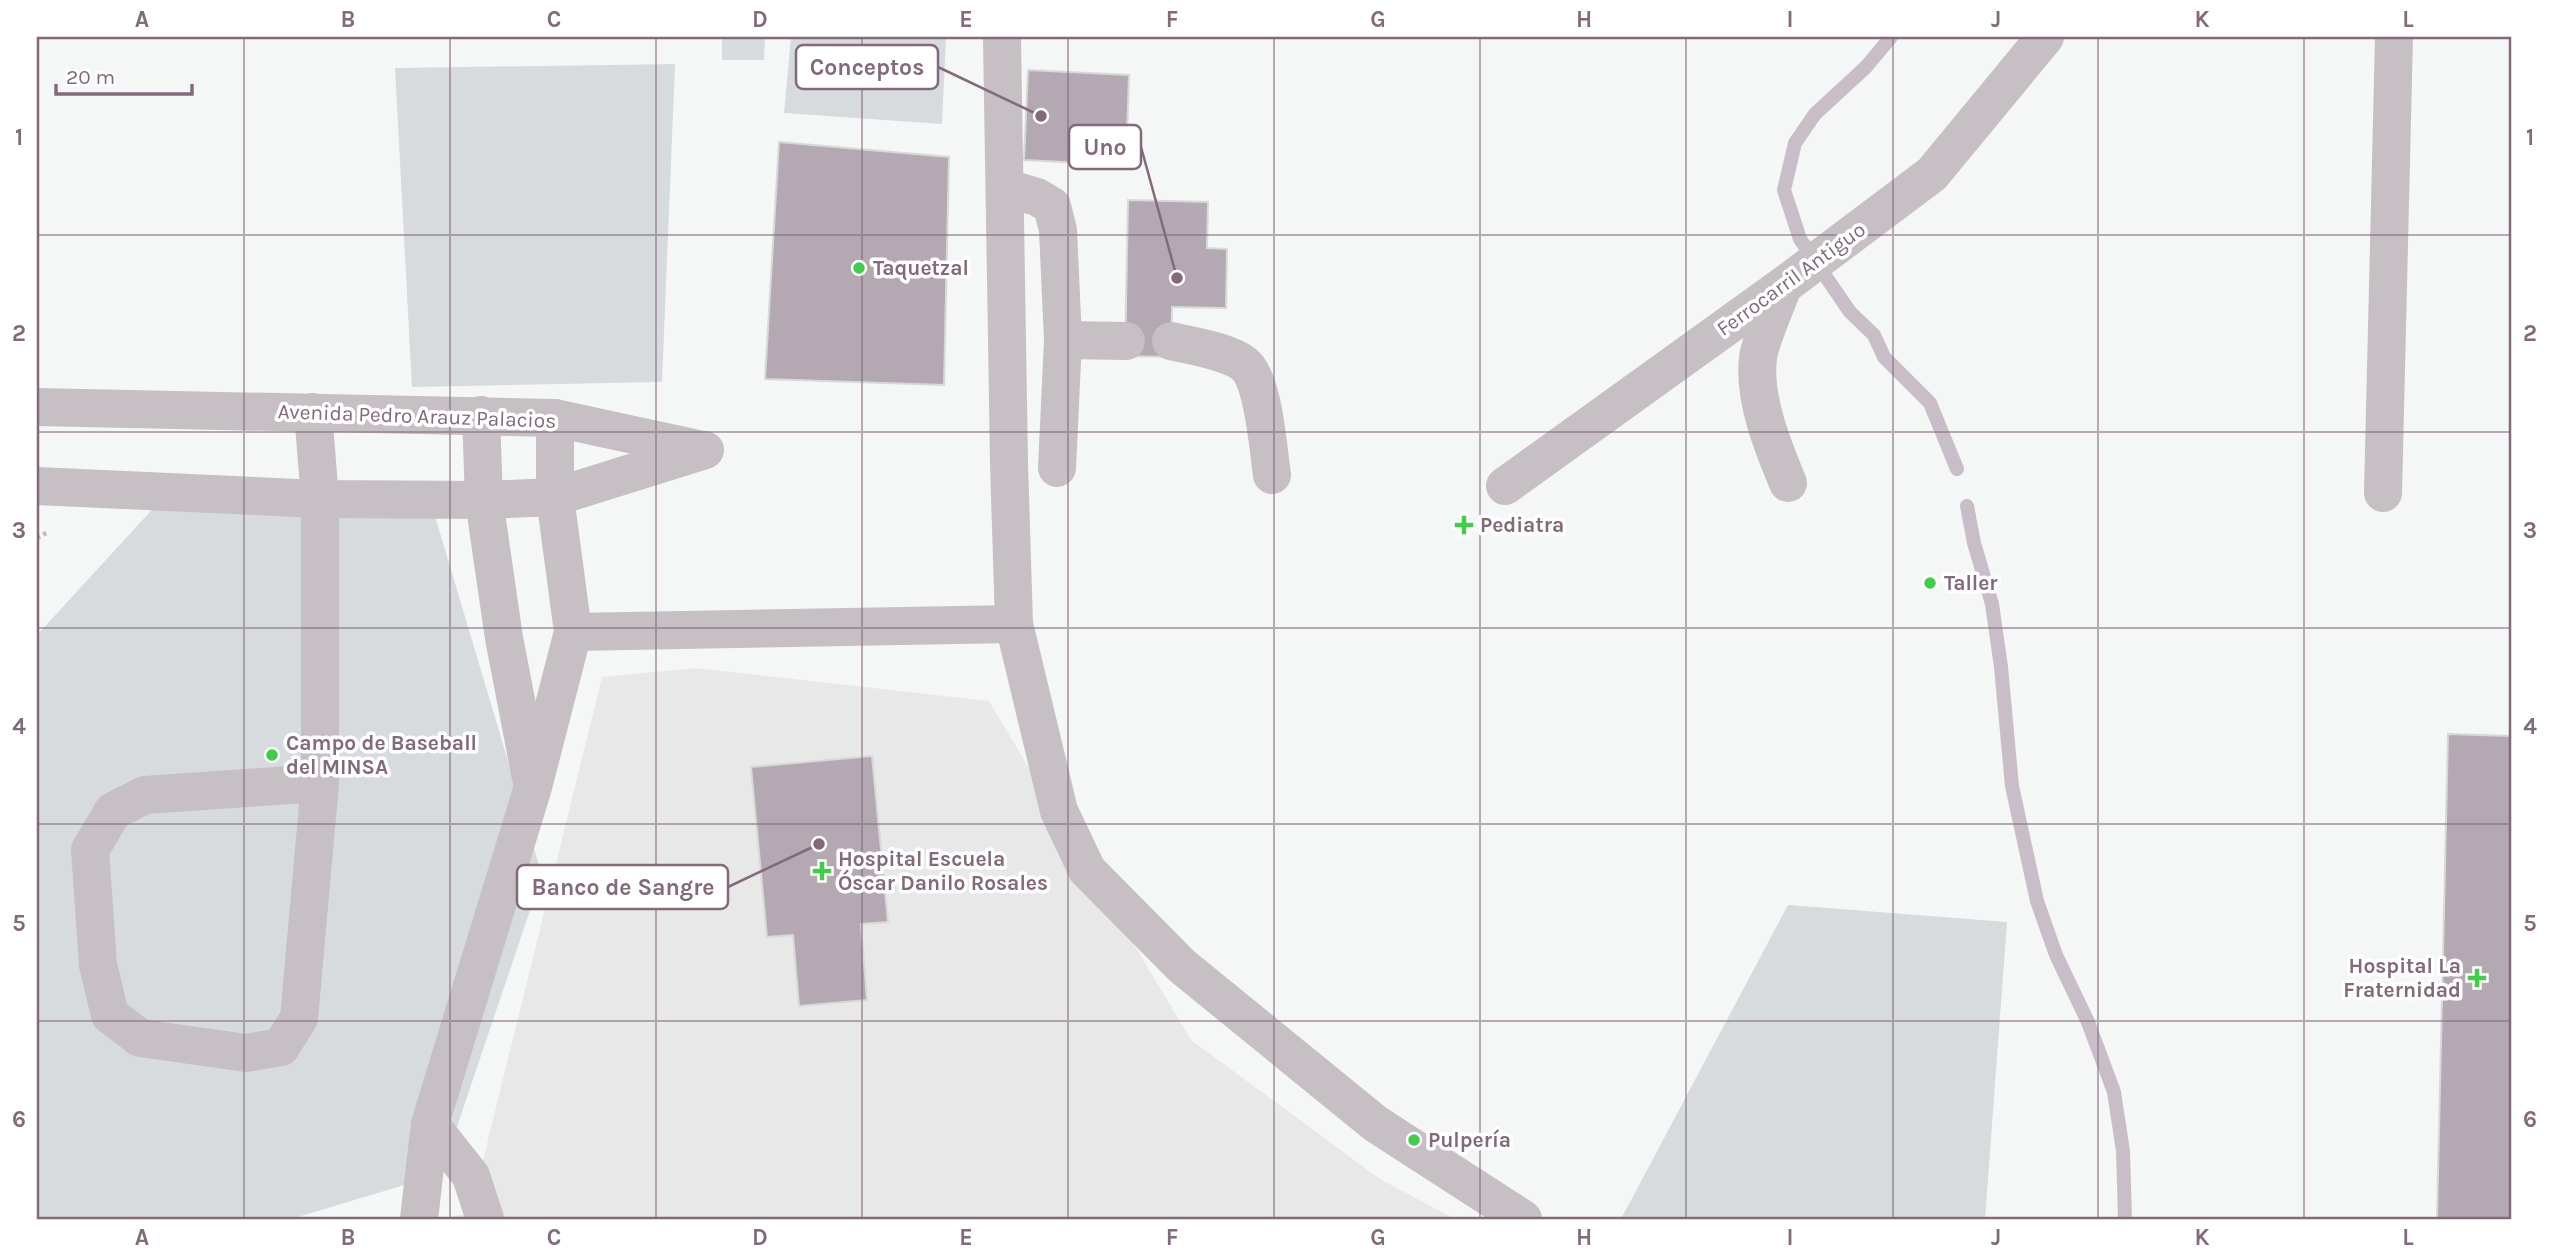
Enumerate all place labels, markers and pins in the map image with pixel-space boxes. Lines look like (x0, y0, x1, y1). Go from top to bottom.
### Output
callout: Conceptos (796, 45, 938, 89)
callout: Uno (1069, 125, 1141, 169)
place label: Taquetzal (873, 256, 969, 281)
marker: Taquetzal (851, 260, 867, 276)
place label: Pediatra (1480, 513, 1564, 537)
marker: Pediatra (1454, 515, 1474, 535)
place label: Taller (1944, 571, 1998, 595)
marker: Taller (1922, 575, 1938, 591)
place label: Campo de Baseball del MINSA (286, 731, 477, 779)
marker: Campo de Baseball del MINSA (264, 747, 280, 763)
place label: Hospital Escuela Óscar Danilo Rosales (838, 847, 1048, 895)
marker: Hospital Escuela Óscar Danilo Rosales (812, 861, 832, 881)
callout: Banco de Sangre (517, 865, 728, 909)
place label: Hospital La Fraternidad (2343, 954, 2461, 1002)
marker: Hospital La Fraternidad (2467, 968, 2487, 988)
place label: Pulpería (1428, 1128, 1511, 1152)
marker: Pulpería (1406, 1132, 1422, 1148)

